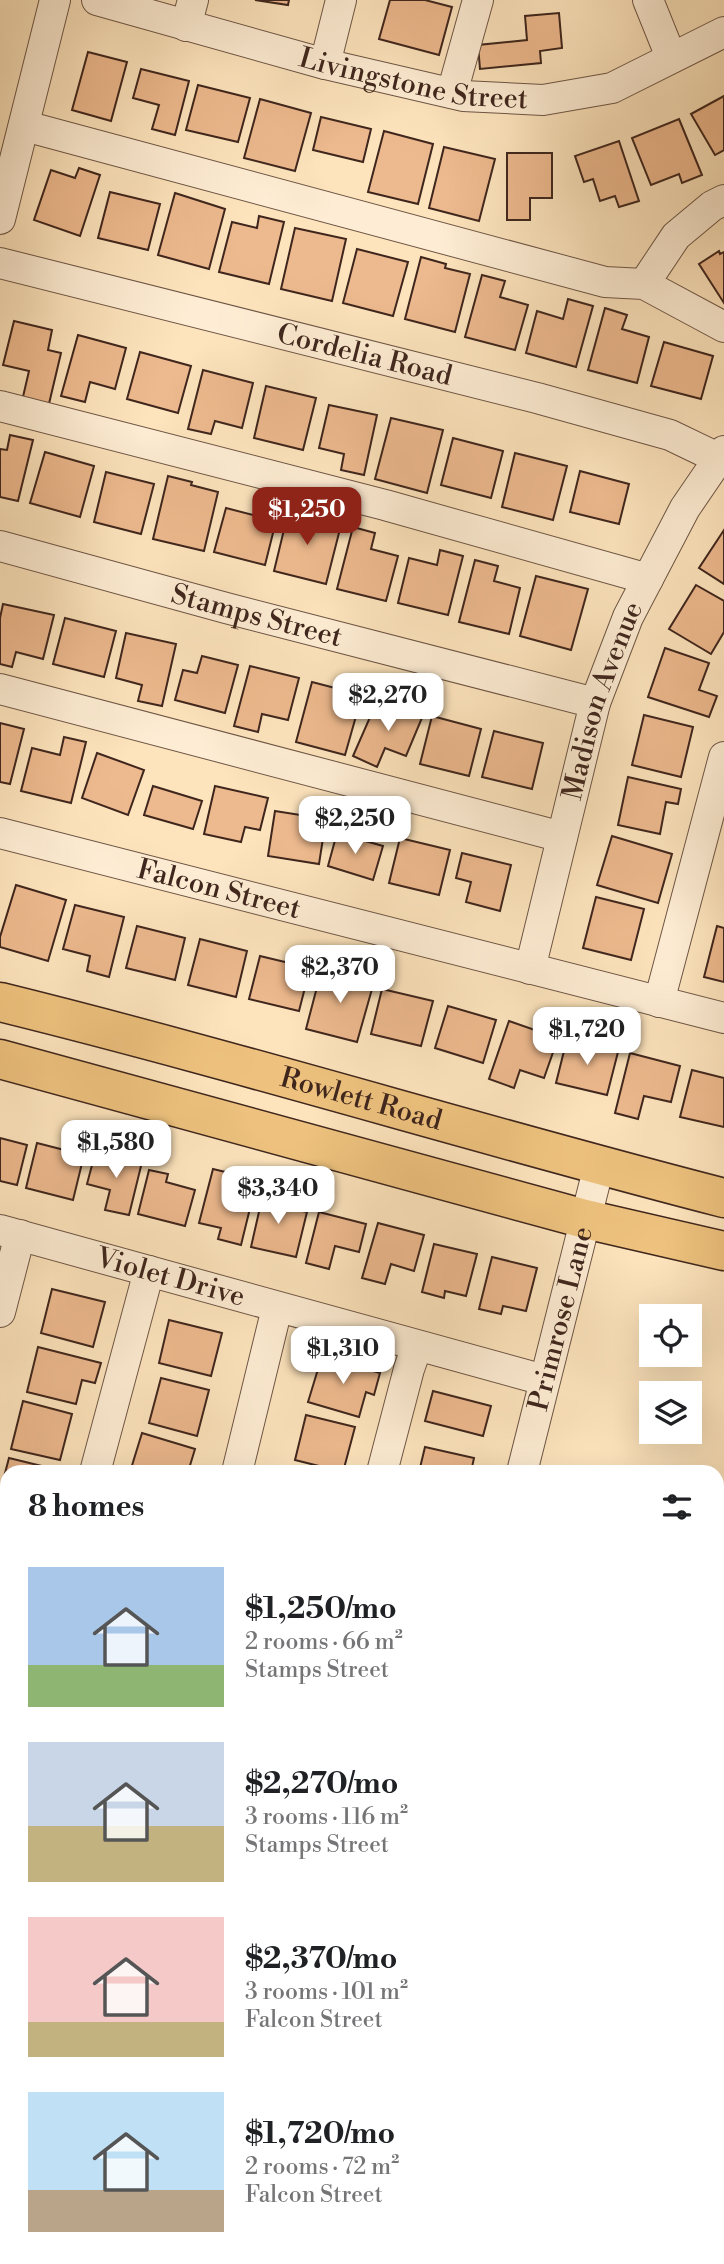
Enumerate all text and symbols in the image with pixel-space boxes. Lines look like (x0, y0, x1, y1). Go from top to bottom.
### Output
street label: Livingstone Street (295, 40, 529, 117)
street label: Cordelia Road (273, 316, 456, 394)
pin: $1,250 (250, 488, 364, 547)
text: $1,250 (268, 496, 346, 524)
street label: Stamps Street (167, 576, 346, 655)
street label: Madison Avenue (554, 595, 651, 804)
pin: $2,270 (331, 674, 445, 733)
text: $2,270 (349, 682, 427, 710)
pin: $2,250 (298, 796, 412, 856)
text: $2,250 (315, 805, 395, 833)
street label: Falcon Street (133, 851, 305, 927)
pin: $2,370 (283, 946, 397, 1005)
text: $2,370 (301, 954, 379, 982)
pin: $1,720 (530, 1007, 644, 1067)
text: $1,720 (549, 1016, 625, 1044)
street label: Rowlett Road (276, 1060, 446, 1138)
pin: $1,580 (59, 1120, 173, 1180)
text: $1,580 (77, 1129, 155, 1157)
pin: $3,340 (221, 1166, 335, 1226)
text: $3,340 (238, 1175, 318, 1203)
street label: Primrose Lane (521, 1223, 601, 1415)
street label: Violet Drive (91, 1240, 249, 1314)
map controls (639, 1304, 702, 1444)
button: locate (639, 1304, 702, 1367)
pin: $1,310 (286, 1326, 400, 1386)
text: $1,310 (307, 1335, 379, 1363)
button: layers (639, 1381, 702, 1444)
text: 8 homes (28, 1488, 144, 1526)
icon: filters (658, 1488, 696, 1526)
text: $1,250/mo (245, 1590, 397, 1628)
icon: home (84, 1595, 168, 1679)
text: 2 rooms · 66 m² (245, 1628, 403, 1656)
text: Stamps Street (245, 1656, 389, 1684)
text: $2,270/mo (245, 1765, 399, 1803)
icon: home (84, 1770, 168, 1854)
text: 3 rooms · 116 m² (245, 1803, 408, 1831)
text: Stamps Street (245, 1831, 389, 1859)
text: $2,370/mo (245, 1940, 397, 1978)
icon: home (84, 1945, 168, 2029)
text: 3 rooms · 101 m² (245, 1978, 408, 2006)
text: Falcon Street (245, 2006, 383, 2034)
text: $1,720/mo (245, 2115, 395, 2153)
icon: home (84, 2120, 168, 2204)
text: 2 rooms · 72 m² (245, 2153, 399, 2181)
text: Falcon Street (245, 2181, 383, 2209)

